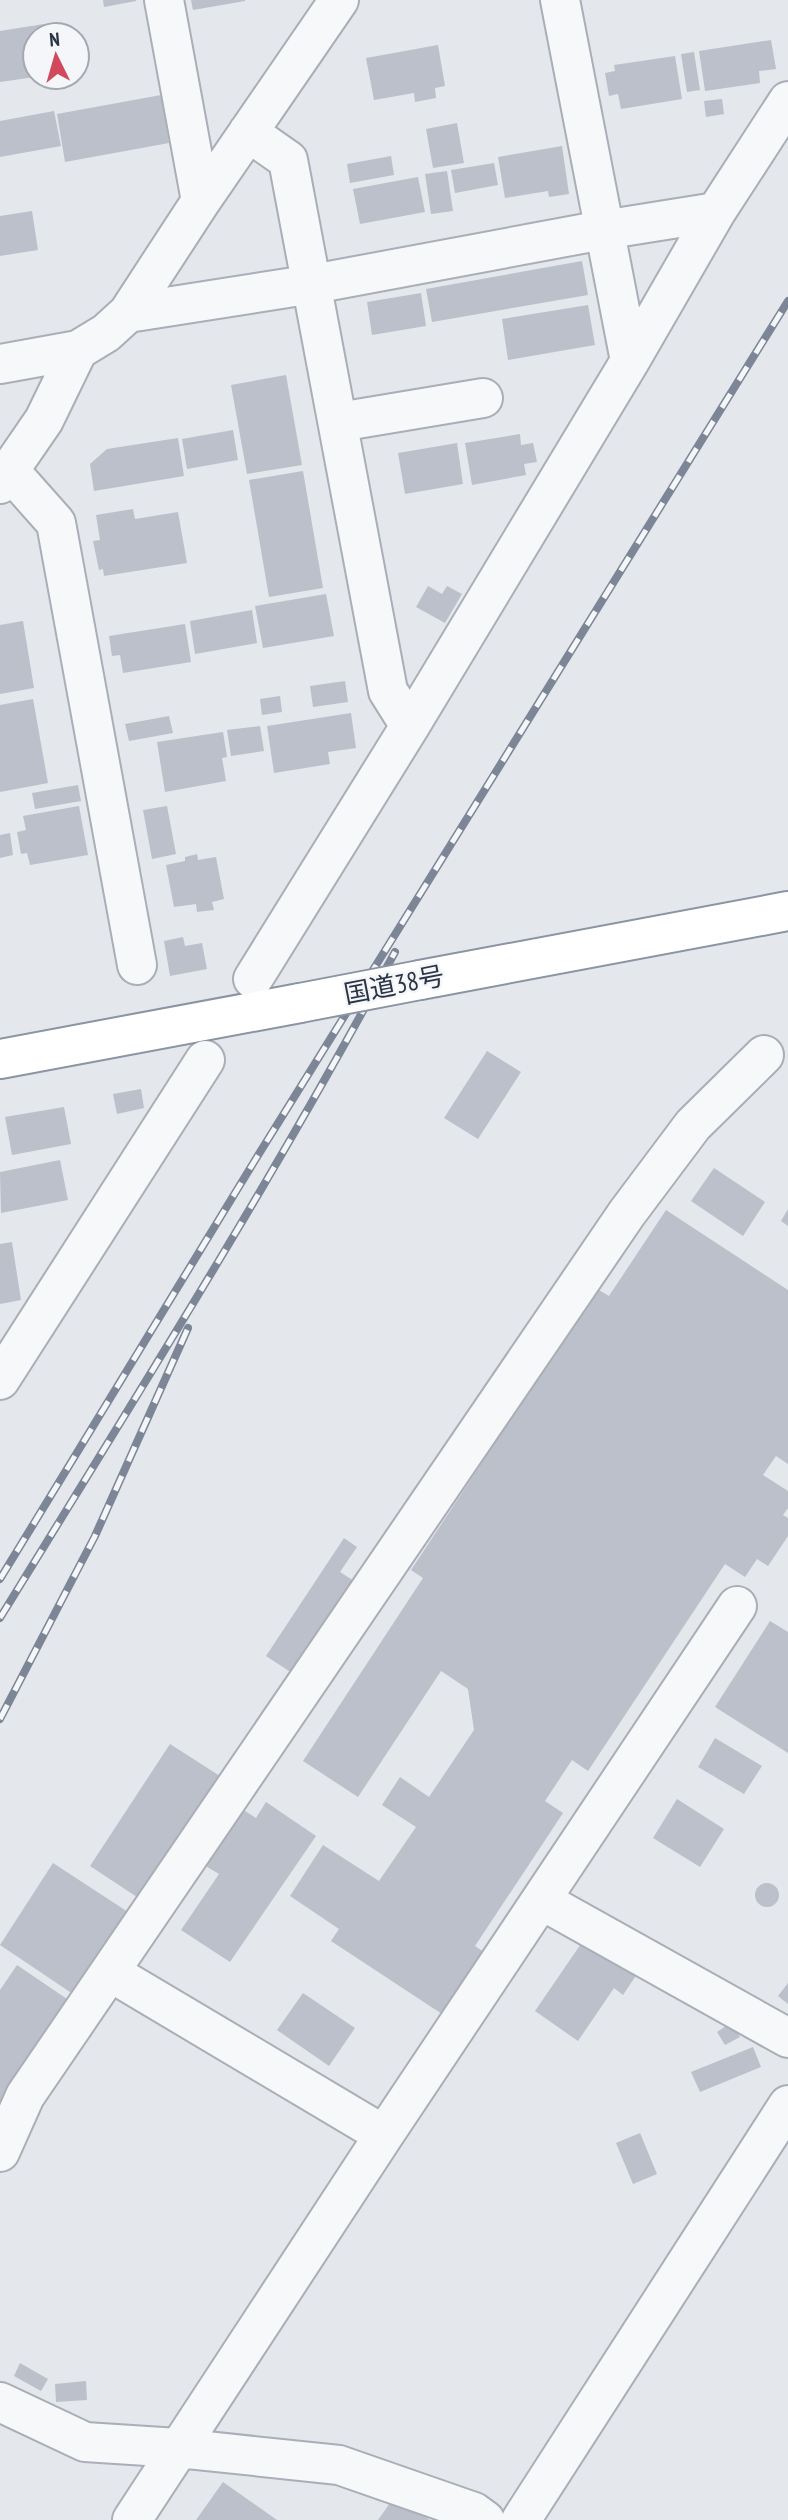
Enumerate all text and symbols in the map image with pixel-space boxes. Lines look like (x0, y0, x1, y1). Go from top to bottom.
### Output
north arrow (21, 21, 91, 91)
text: N (48, 27, 61, 51)
street label: 国道38号 (341, 959, 447, 1010)

